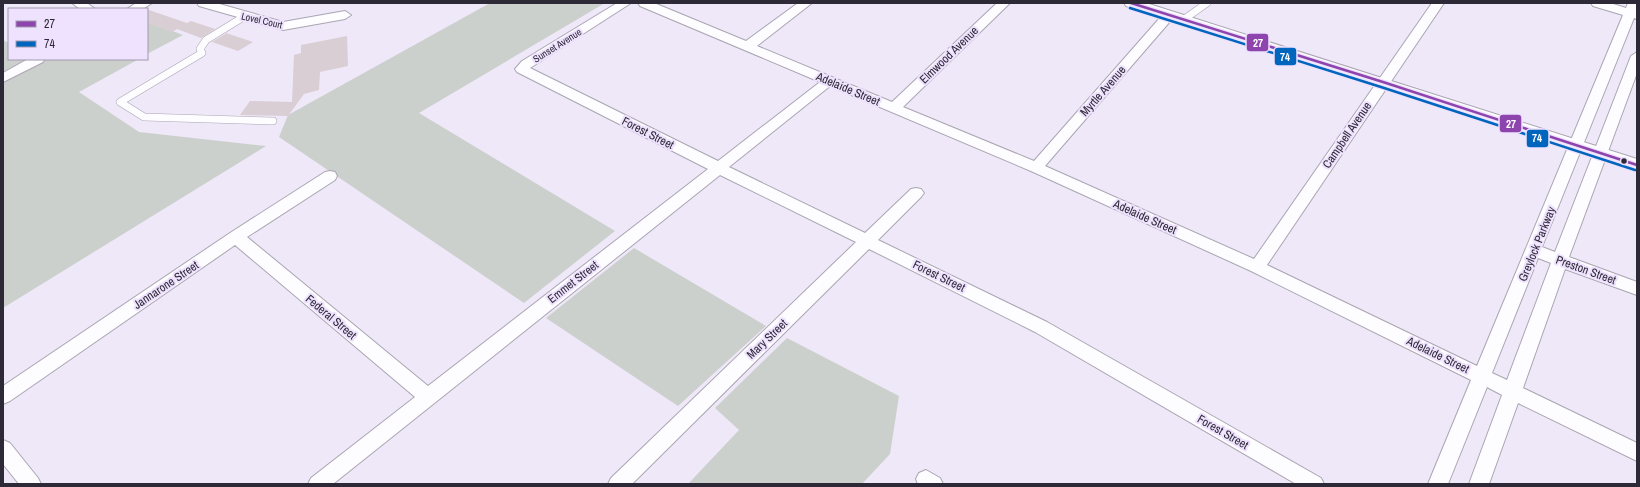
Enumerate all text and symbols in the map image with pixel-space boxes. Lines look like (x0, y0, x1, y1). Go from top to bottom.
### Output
legend (8, 8, 148, 60)
street label: Lovel Court (240, 9, 284, 32)
text: 27 (44, 16, 55, 32)
street label: Elmwood Avenue (916, 23, 982, 87)
street label: Sunset Avenue (530, 25, 584, 66)
line badge: 27 (1246, 33, 1269, 52)
text: 74 (44, 36, 55, 52)
text: 27 (1253, 36, 1263, 50)
line badge: 74 (1274, 47, 1297, 66)
text: 74 (1280, 50, 1290, 64)
street label: Myrtle Avenue (1077, 62, 1129, 120)
street label: Adelaide Street (813, 68, 883, 110)
street label: Campbell Avenue (1319, 99, 1375, 171)
street label: Forest Street (619, 113, 677, 153)
line badge: 27 (1499, 114, 1522, 133)
text: 27 (1506, 117, 1516, 131)
line badge: 74 (1526, 129, 1549, 148)
text: 74 (1532, 131, 1542, 145)
unlabelled marker (1619, 156, 1629, 166)
street label: Adelaide Street (1110, 195, 1179, 238)
street label: Greylock Parkway (1515, 204, 1559, 284)
street label: Preston Street (1554, 252, 1619, 288)
street label: Forest Street (910, 256, 968, 296)
street label: Jannarone Street (130, 257, 202, 313)
street label: Emmet Street (544, 257, 602, 307)
street label: Federal Street (302, 291, 360, 343)
street label: Mary Street (743, 315, 791, 362)
street label: Adelaide Street (1403, 333, 1472, 377)
street label: Forest Street (1195, 411, 1252, 453)

